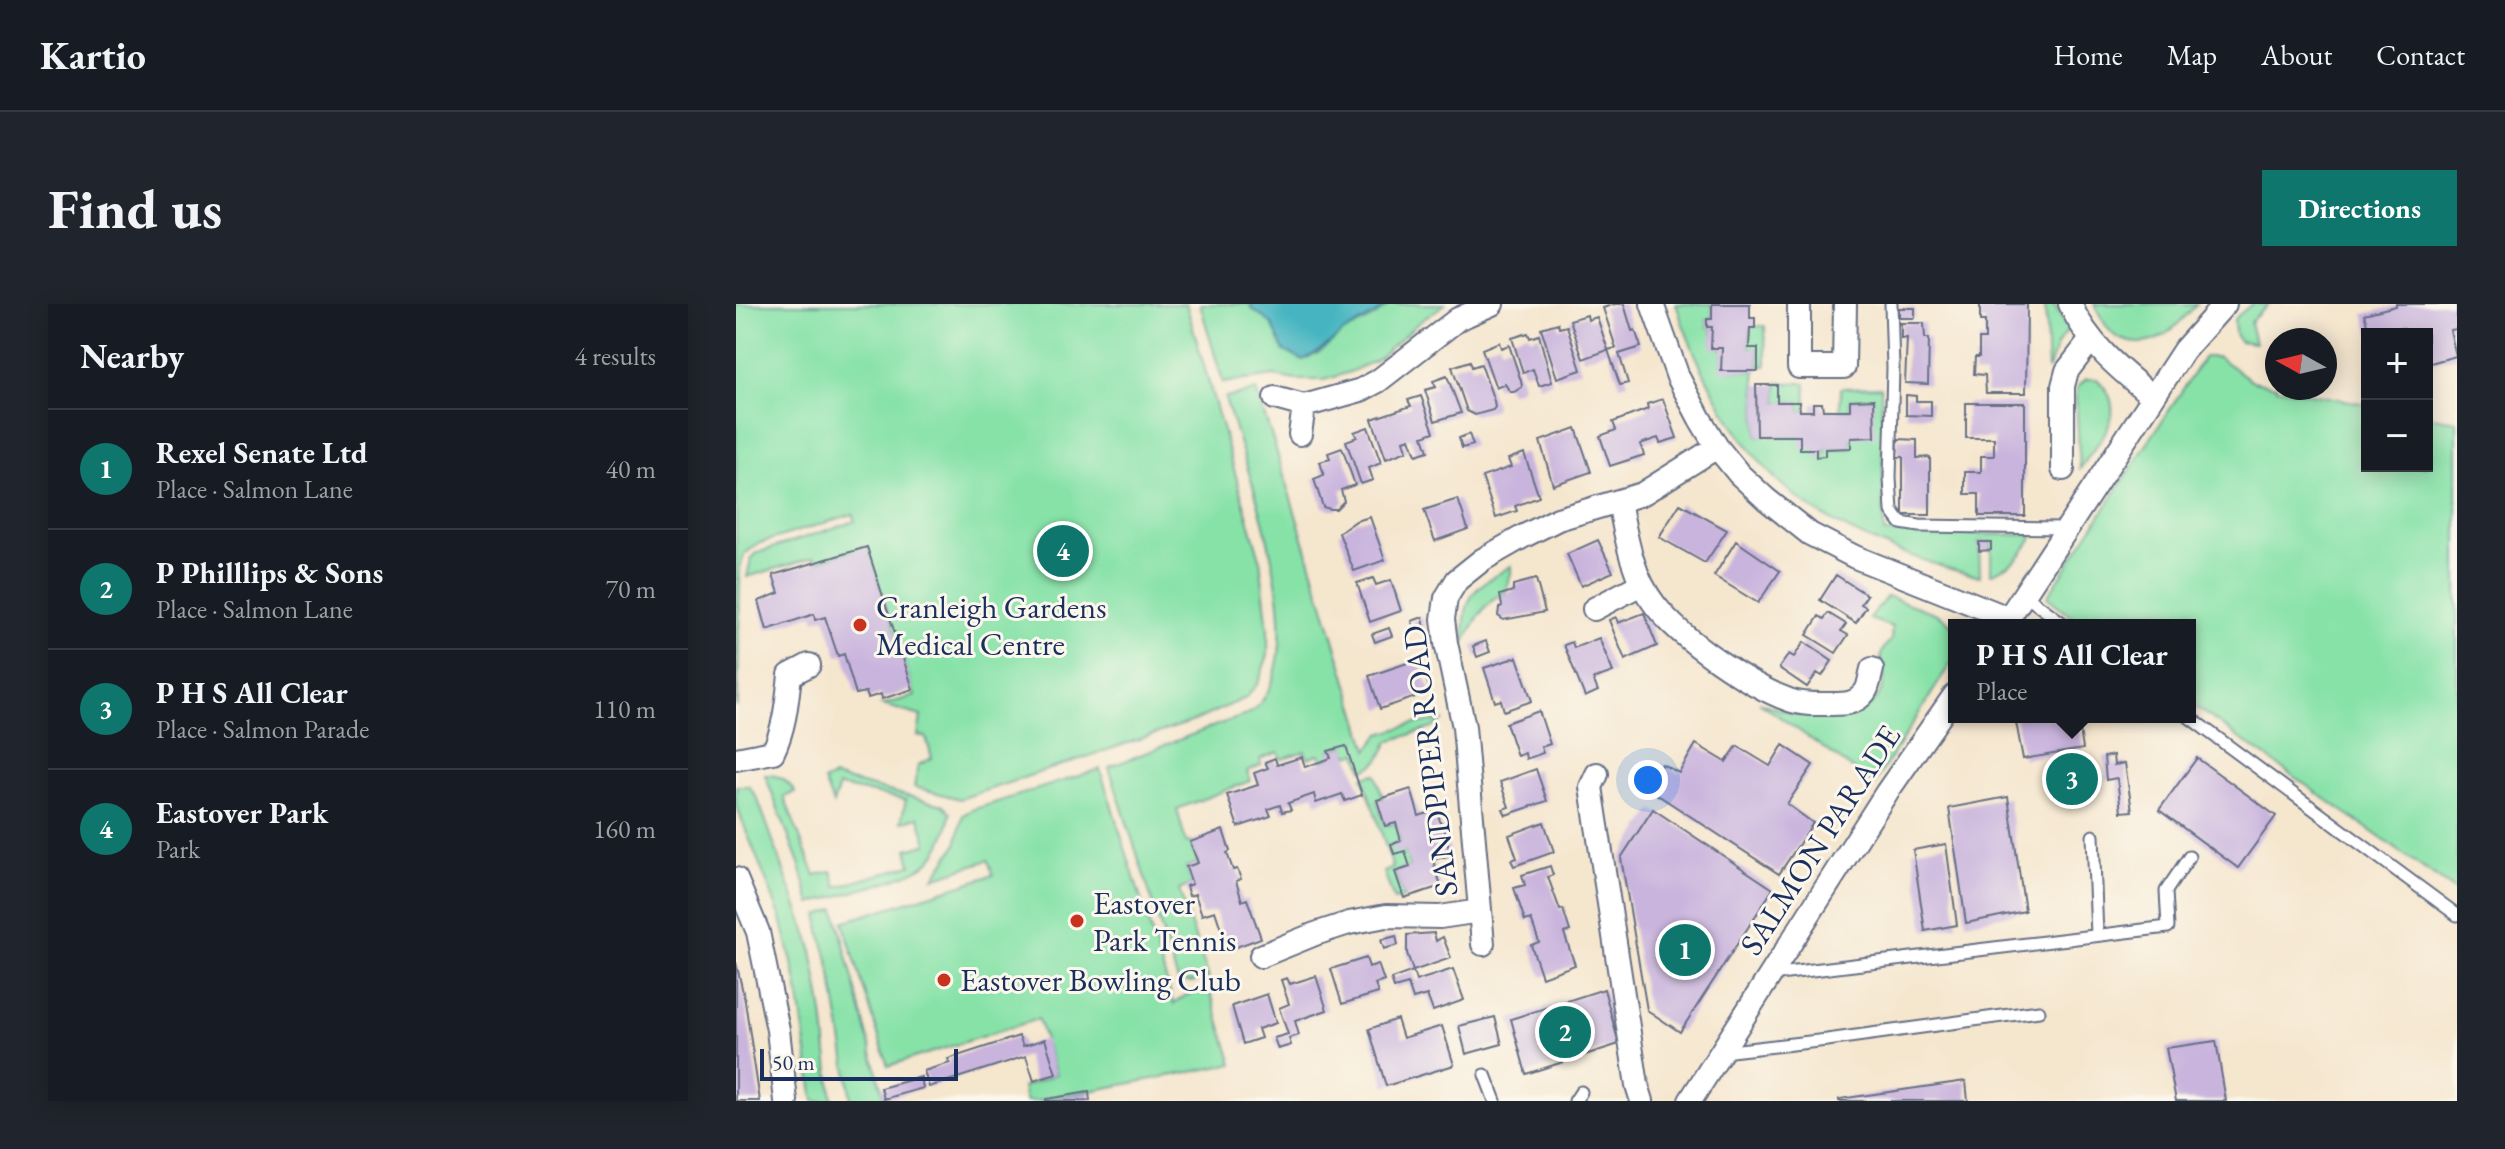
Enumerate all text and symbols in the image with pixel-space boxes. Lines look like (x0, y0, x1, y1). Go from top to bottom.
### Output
text: Kartio (40, 31, 146, 80)
text: Home (2053, 37, 2123, 73)
text: Map (2167, 37, 2217, 73)
text: About (2261, 37, 2332, 73)
text: Contact (2376, 37, 2465, 73)
button: Directions (2262, 170, 2457, 246)
text: Find us (48, 172, 222, 245)
north arrow (2265, 328, 2337, 400)
map controls (2361, 328, 2433, 472)
button: + (2361, 328, 2433, 400)
text: Nearby (80, 334, 184, 378)
text: 4 results (575, 339, 656, 373)
button: − (2361, 400, 2433, 472)
text: Rexel Senate Ltd (156, 433, 368, 472)
text: 1 (99, 452, 113, 486)
text: 40 m (606, 452, 656, 486)
text: Place · Salmon Lane (156, 472, 353, 506)
pin: 4 (1037, 521, 1089, 581)
text: P Philllips & Sons (156, 553, 383, 592)
text: 2 (99, 572, 113, 606)
text: 70 m (606, 572, 656, 606)
place label: Cranleigh Gardens Medical Centre (876, 586, 1107, 665)
text: Place · Salmon Lane (156, 592, 353, 626)
marker: Cranleigh Gardens Medical Centre (851, 616, 869, 634)
popup (1948, 619, 2196, 723)
street label: SANDPIPER ROAD (1393, 623, 1467, 899)
text: P H S All Clear (1976, 635, 2168, 674)
text: P H S All Clear (156, 673, 348, 712)
text: Place (1976, 674, 2027, 708)
text: 3 (99, 692, 113, 726)
text: 110 m (593, 692, 656, 726)
text: Place · Salmon Parade (156, 712, 369, 746)
street label: SALMON PARADE (1730, 717, 1910, 963)
pin: 3 (2046, 749, 2098, 809)
your location (1628, 760, 1668, 800)
text: Eastover Park (156, 793, 328, 832)
text: 4 (99, 812, 113, 846)
text: 160 m (593, 812, 656, 846)
text: Park (156, 832, 200, 866)
place label: Eastover Park Tennis (1093, 882, 1236, 961)
marker: Eastover Park Tennis (1068, 912, 1086, 930)
pin: 1 (1659, 920, 1711, 980)
place label: Eastover Bowling Club (960, 959, 1241, 1001)
marker: Eastover Bowling Club (935, 971, 953, 989)
pin: 2 (1539, 1002, 1591, 1062)
scale bar (760, 1045, 958, 1081)
text: 50 m (772, 1048, 815, 1077)

